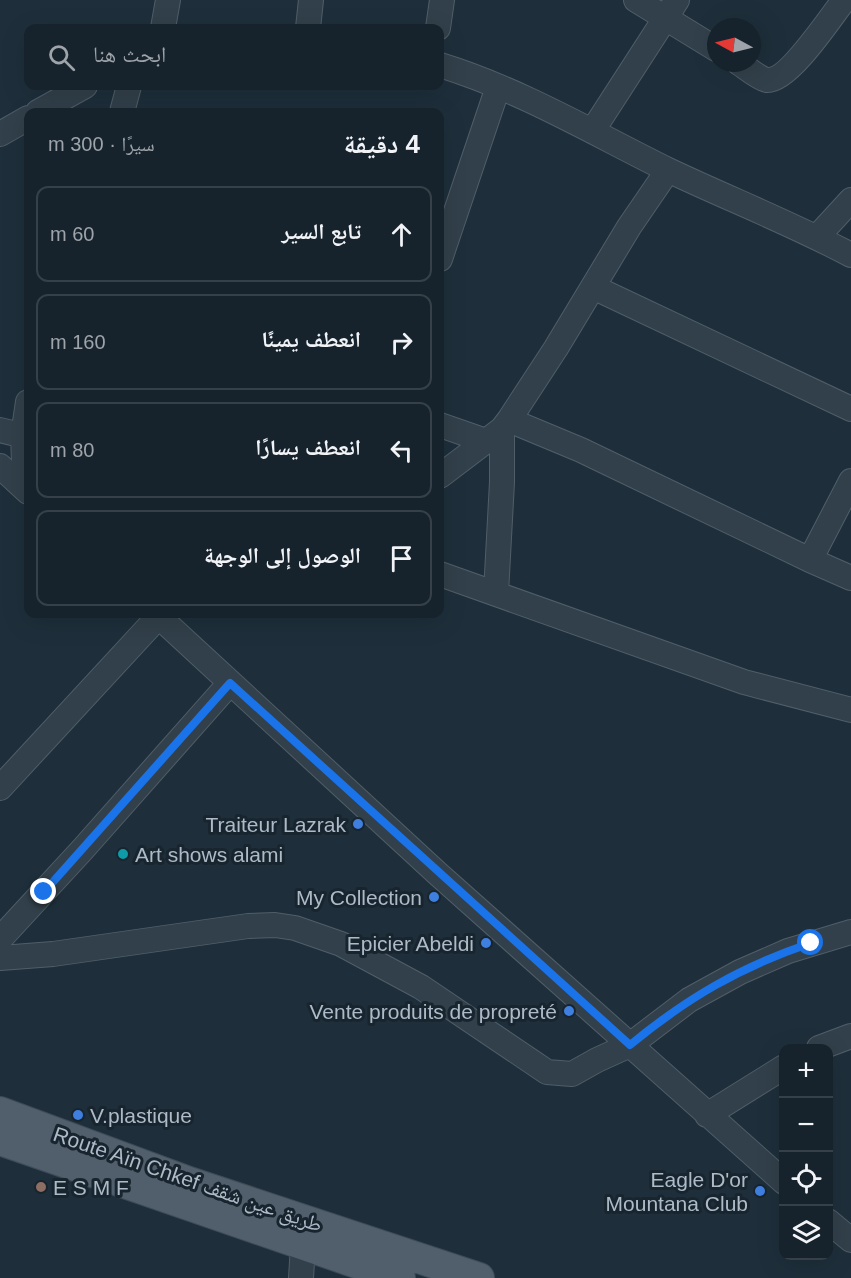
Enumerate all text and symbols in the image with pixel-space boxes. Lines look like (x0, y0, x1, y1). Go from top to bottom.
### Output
north arrow (707, 18, 761, 72)
search box (24, 24, 444, 90)
icon: search (45, 41, 78, 74)
text: ابحث هنا (93, 42, 166, 67)
text: 4 دقيقة (344, 129, 420, 159)
text: سيرًا · 300 m (48, 133, 155, 155)
icon: ahead (385, 218, 418, 251)
text: تابع السير (281, 219, 361, 244)
text: 60 m (50, 223, 94, 245)
icon: right (385, 326, 418, 359)
text: انعطف يمينًا (262, 327, 361, 352)
text: 160 m (50, 331, 106, 353)
icon: left (385, 434, 418, 467)
text: انعطف يسارًا (255, 435, 361, 460)
text: 80 m (50, 439, 94, 461)
icon: arrive (385, 542, 418, 575)
text: الوصول إلى الوجهة (204, 543, 361, 568)
place label: Traiteur Lazrak (206, 813, 347, 836)
marker: Traiteur Lazrak (351, 817, 365, 831)
place label: Art shows alami (135, 843, 283, 866)
marker: Art shows alami (116, 847, 130, 861)
route end (30, 878, 56, 904)
place label: My Collection (296, 886, 422, 909)
marker: My Collection (427, 890, 441, 904)
route start (797, 929, 823, 955)
place label: Epicier Abeldi (347, 932, 474, 955)
marker: Epicier Abeldi (479, 936, 493, 950)
place label: Vente produits de propreté (309, 1000, 557, 1023)
marker: Vente produits de propreté (562, 1004, 576, 1018)
map controls (779, 1044, 833, 1260)
button: + (779, 1044, 833, 1098)
button: − (779, 1098, 833, 1152)
place label: V.plastique (90, 1104, 192, 1127)
marker: V.plastique (71, 1108, 85, 1122)
street label: Route Aïn Chkef طريق عين شقف (50, 1122, 326, 1238)
button: locate (779, 1152, 833, 1206)
place label: Eagle D'or Mountana Club (606, 1168, 748, 1215)
place label: E S M F (53, 1176, 129, 1199)
marker: E S M F (34, 1180, 48, 1194)
marker: Eagle D'or Mountana Club (753, 1184, 767, 1198)
button: layers (779, 1206, 833, 1260)

